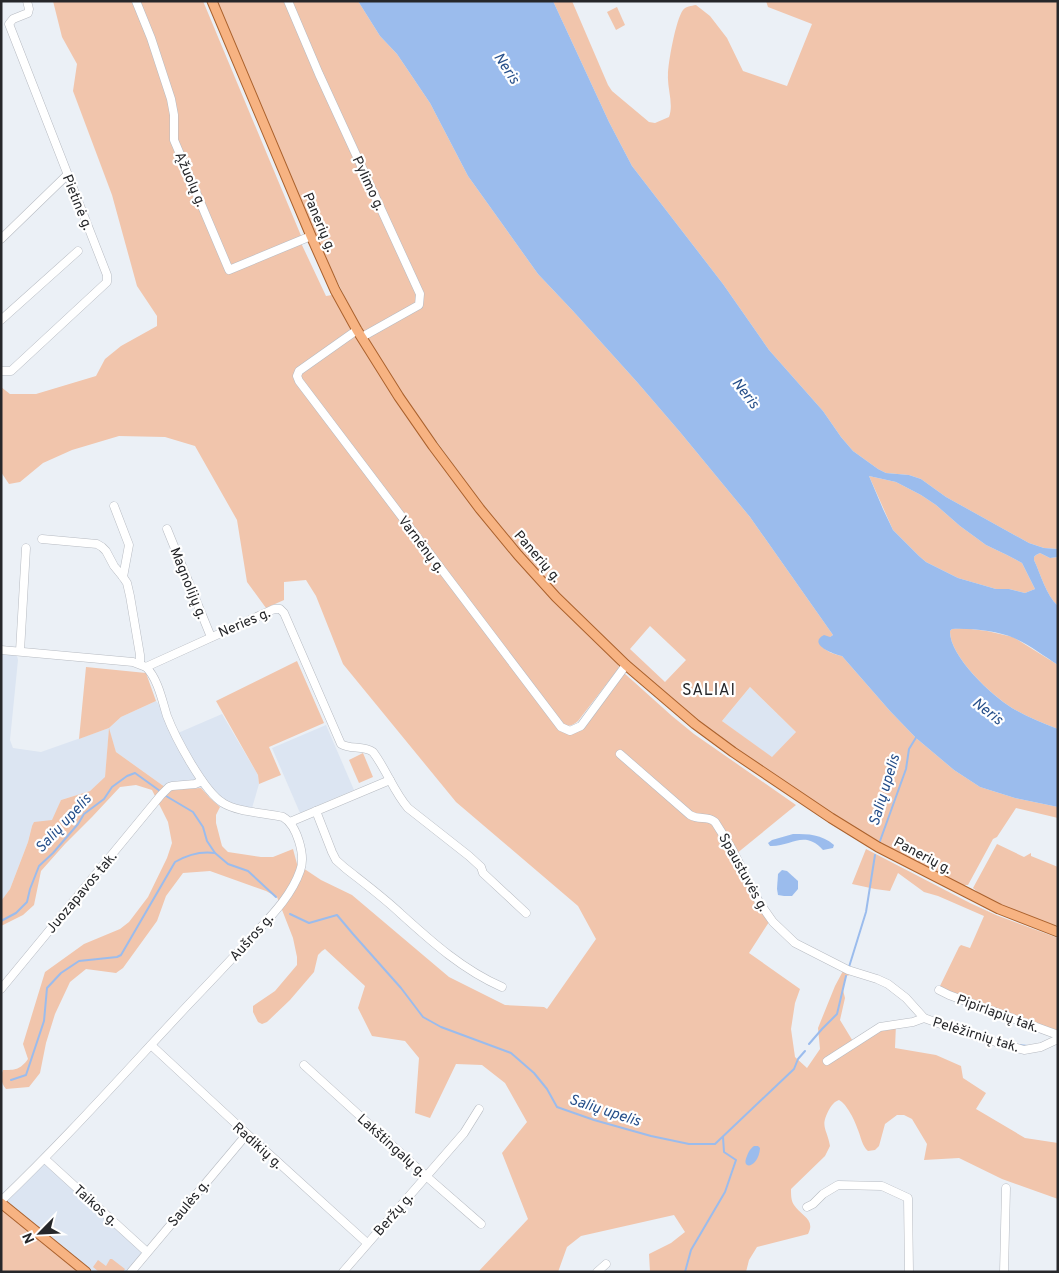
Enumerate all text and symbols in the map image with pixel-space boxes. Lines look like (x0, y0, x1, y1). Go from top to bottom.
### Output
water label: Neris (489, 49, 523, 88)
street label: Ąžuolų g. (170, 150, 209, 210)
street label: Pylimo g. (348, 154, 388, 214)
street label: Pietinė g. (58, 172, 95, 233)
street label: Panerių g. (298, 190, 339, 255)
water label: Neris (727, 375, 763, 413)
street label: Varnėnų g. (394, 513, 448, 577)
street label: Panerių g. (510, 528, 564, 586)
street label: Magnolijų g. (166, 545, 210, 622)
street label: Neries g. (216, 605, 273, 642)
district label: SALIAI (682, 681, 736, 701)
water label: Neris (968, 694, 1007, 730)
water label: Salių upelis (866, 752, 905, 829)
water label: Salių upelis (32, 790, 96, 858)
street label: Spaustuvės g. (714, 831, 771, 915)
street label: Panerių g. (891, 834, 954, 879)
street label: Juozapavos tak. (43, 849, 121, 937)
street label: Aušros g. (227, 911, 278, 965)
street label: Pipirlapių tak. (954, 992, 1041, 1037)
street label: Pelėžirnių tak. (930, 1014, 1021, 1057)
water label: Salių upelis (566, 1091, 643, 1132)
street label: Lakštingalų g. (353, 1111, 429, 1181)
street label: Radikių g. (229, 1119, 285, 1173)
street label: Saulės g. (165, 1177, 214, 1231)
street label: Taikos g. (69, 1182, 121, 1230)
street label: Beržų g. (371, 1190, 417, 1240)
north arrow (15, 1208, 65, 1258)
text: N (20, 1230, 39, 1246)

